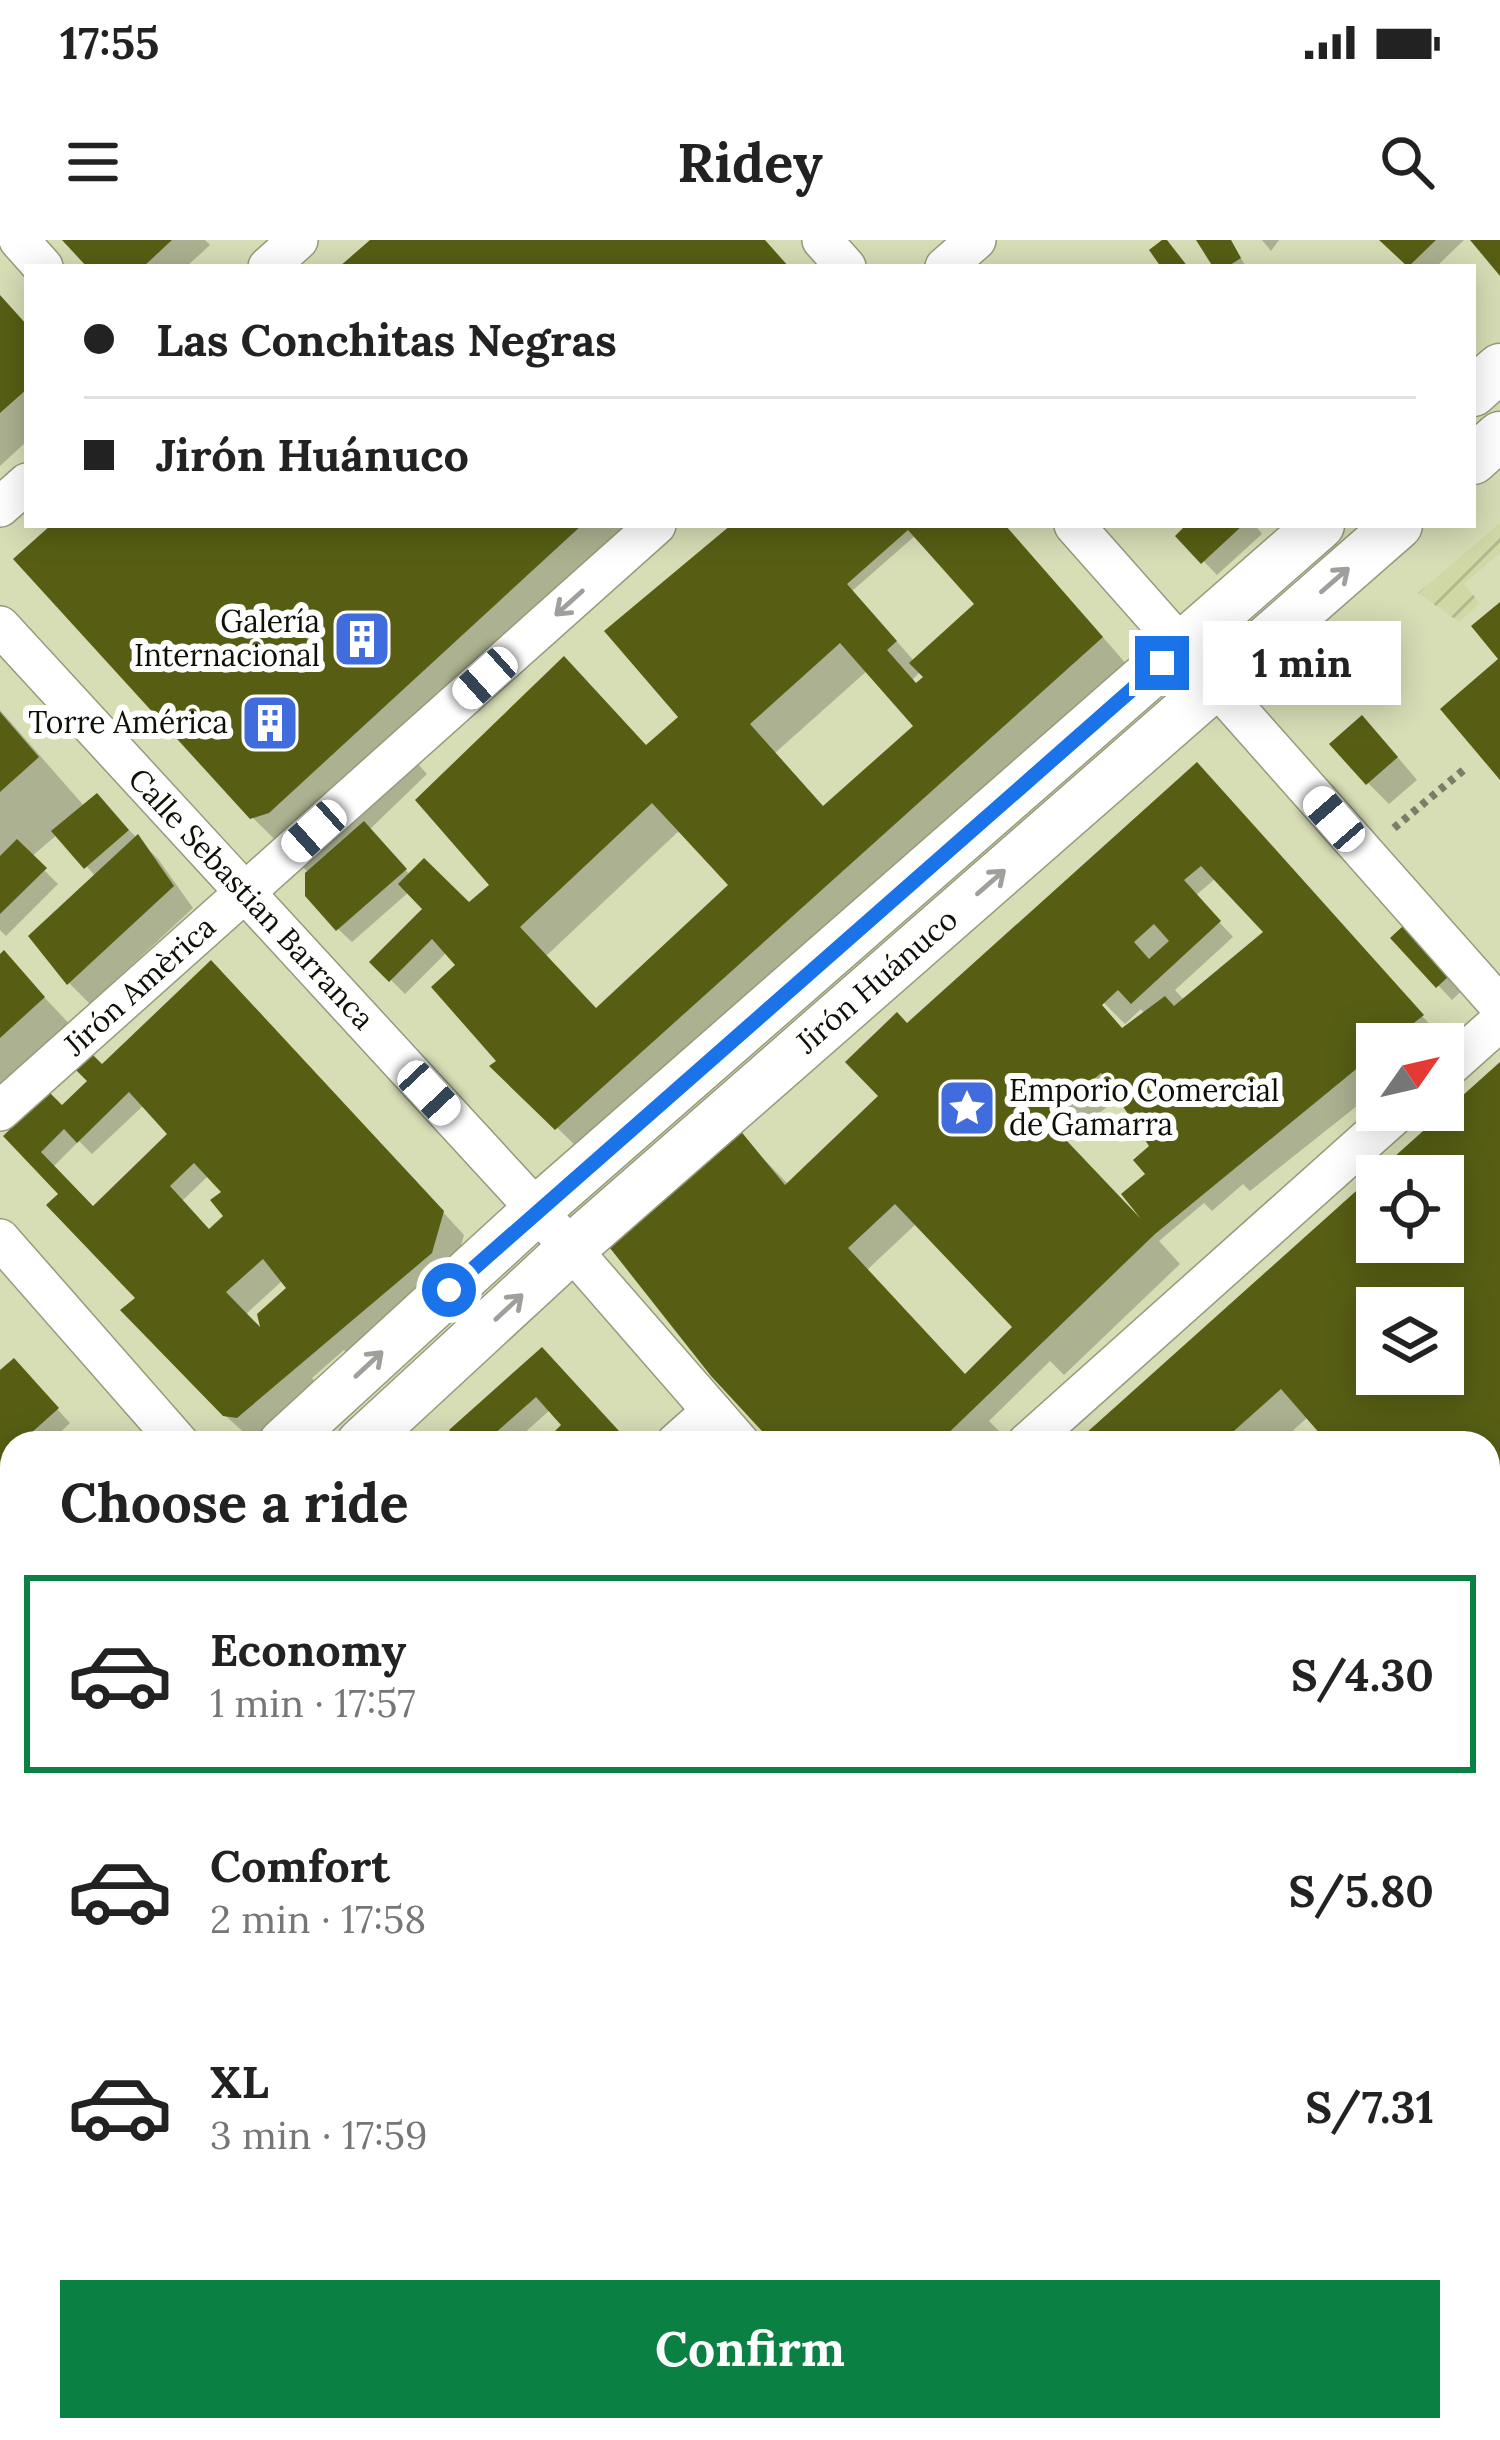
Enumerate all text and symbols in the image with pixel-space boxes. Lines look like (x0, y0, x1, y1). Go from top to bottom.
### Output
text: 17:55 (60, 14, 159, 71)
text: Ridey (677, 128, 823, 197)
icon: menu (60, 129, 126, 195)
icon: search (1374, 129, 1440, 195)
text: Las Conchitas Negras (156, 311, 617, 368)
text: Jirón Huánuco (156, 426, 469, 483)
one-way arrow (1319, 567, 1350, 594)
one-way arrow (554, 589, 584, 616)
place label: Galería Internacional (134, 602, 320, 674)
building icon: Galería Internacional (331, 608, 393, 670)
callout: 1 min (1204, 621, 1402, 705)
route end (1135, 636, 1189, 690)
text: 1 min (1252, 638, 1352, 688)
car (446, 641, 524, 715)
building icon: Torre América (239, 692, 301, 754)
place label: Torre América (28, 703, 228, 741)
street label: Calle Sebastian Barranca (121, 760, 383, 1037)
car (1297, 780, 1371, 858)
car (275, 794, 353, 868)
one-way arrow (975, 869, 1005, 897)
street label: Jirón Huánuco (787, 900, 965, 1061)
street label: Jirón Amèrica (55, 907, 223, 1064)
north arrow (1356, 1023, 1464, 1131)
map controls (1356, 1023, 1464, 1395)
car (391, 1054, 467, 1132)
place label: Emporio Comercial de Gamarra (1009, 1071, 1279, 1143)
place icon: Emporio Comercial de Gamarra (936, 1077, 998, 1139)
button: locate (1356, 1155, 1464, 1263)
route start (422, 1263, 476, 1317)
button: layers (1356, 1287, 1464, 1395)
one-way arrow (493, 1294, 523, 1321)
one-way arrow (354, 1351, 384, 1378)
text: Choose a ride (60, 1468, 409, 1537)
icon: car (66, 1620, 174, 1728)
text: Economy (210, 1621, 406, 1678)
text: S/4.30 (1291, 1646, 1434, 1703)
text: 1 min · 17:57 (210, 1678, 415, 1728)
icon: car (66, 1836, 174, 1944)
text: Comfort (210, 1837, 390, 1894)
text: S/5.80 (1289, 1862, 1434, 1919)
text: 2 min · 17:58 (210, 1894, 426, 1944)
icon: car (66, 2052, 174, 2160)
text: XL (210, 2053, 269, 2110)
text: S/7.31 (1305, 2078, 1434, 2135)
text: 3 min · 17:59 (210, 2110, 427, 2160)
button: Confirm (60, 2280, 1440, 2418)

